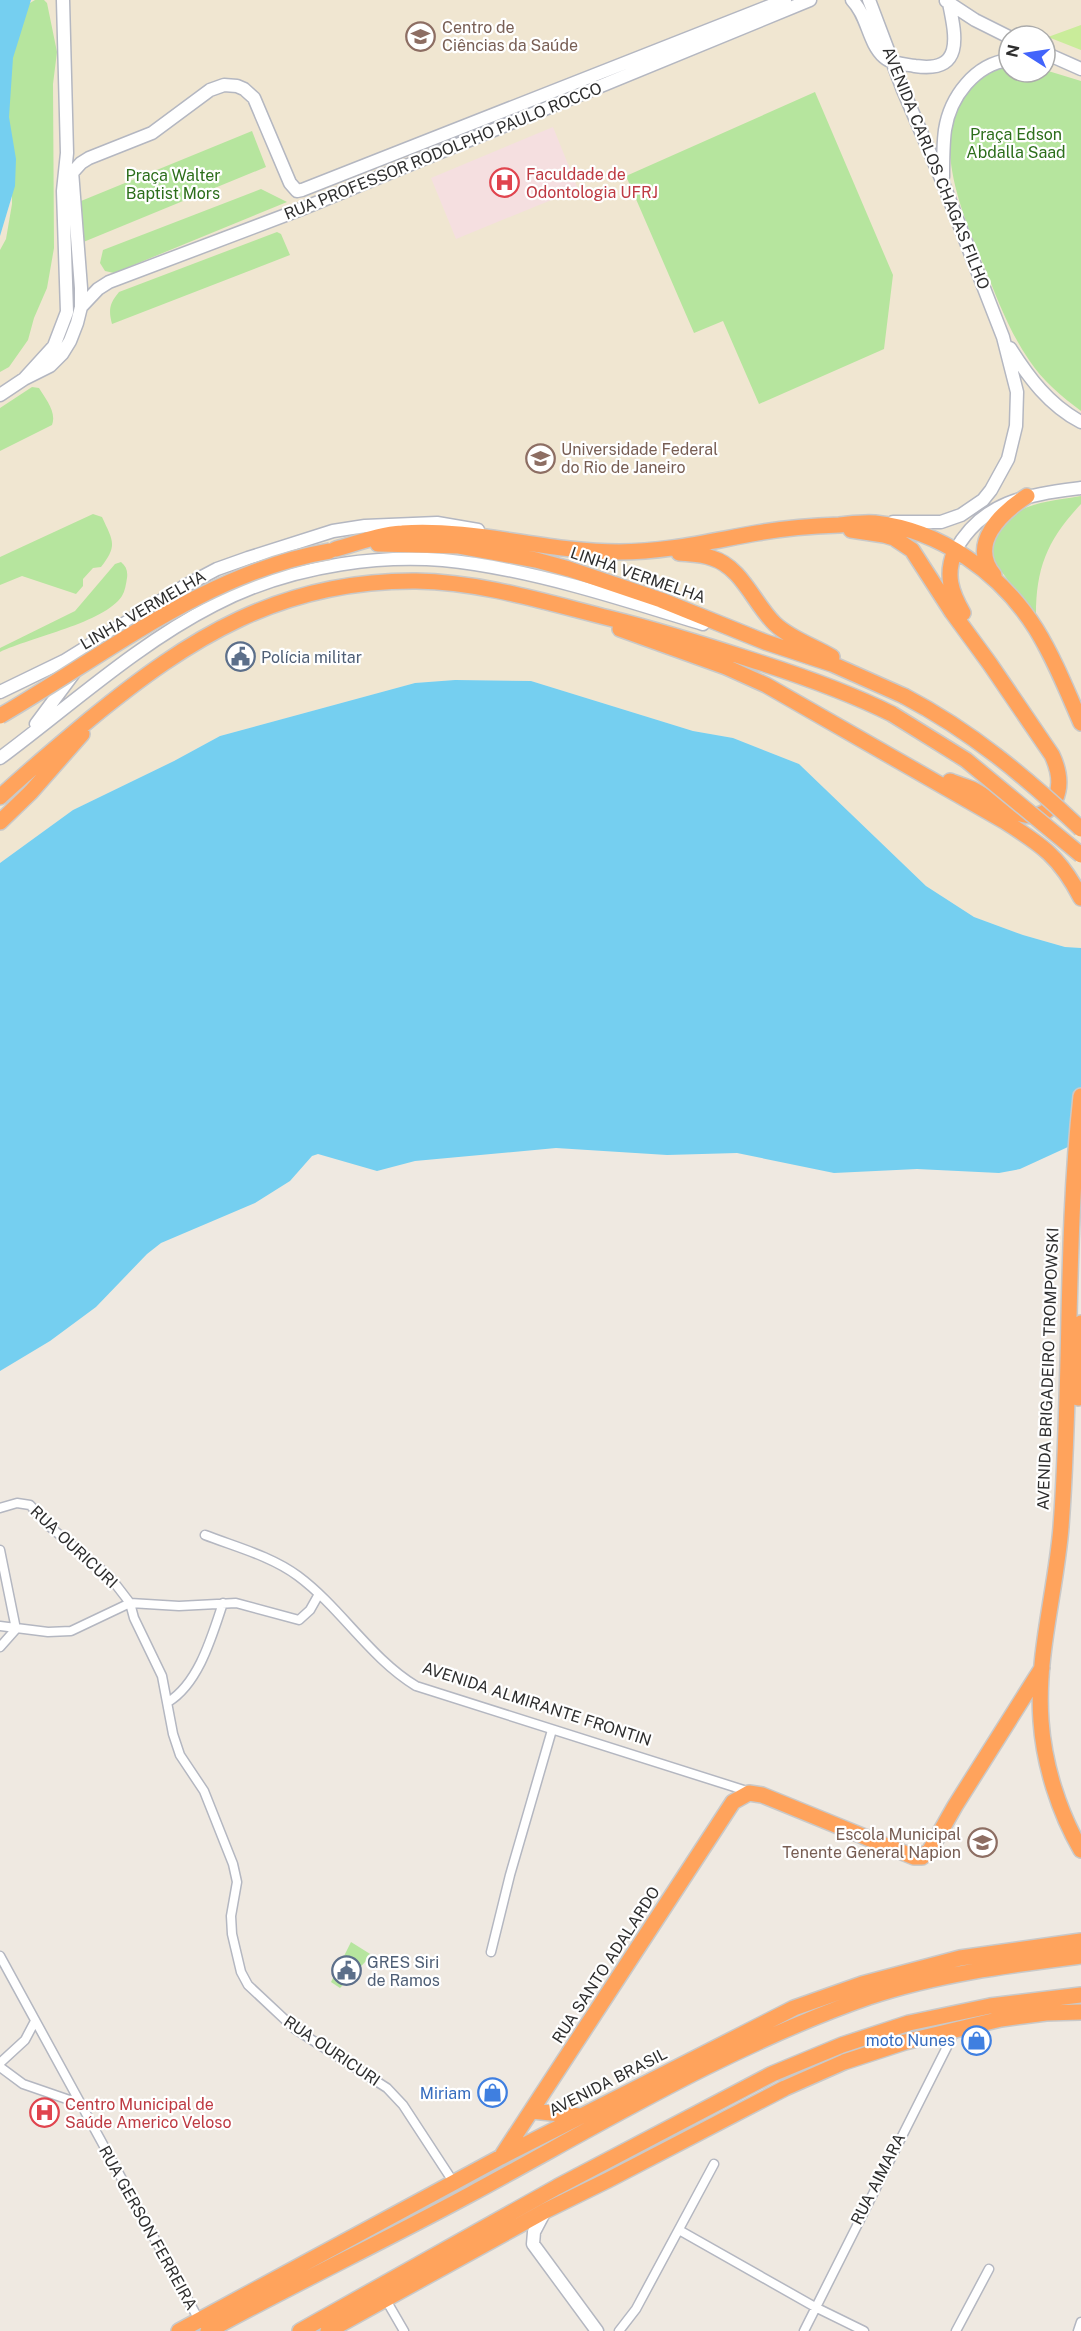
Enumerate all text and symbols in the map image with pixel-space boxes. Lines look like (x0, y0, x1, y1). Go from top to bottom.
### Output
place label: Centro de Ciências da Saúde (442, 18, 578, 55)
school or university icon: Centro de Ciências da Saúde (405, 20, 437, 52)
north arrow (997, 24, 1057, 84)
text: N (1002, 43, 1023, 59)
street label: AVENIDA CARLOS CHAGAS FILHO (879, 44, 993, 292)
street label: RUA PROFESSOR RODOLPHO PAULO ROCCO (281, 78, 605, 224)
park label: Praça Edson Abdalla Saad (966, 125, 1066, 162)
place label: Faculdade de Odontologia UFRJ (526, 165, 658, 202)
park label: Praça Walter Baptist Mors (126, 166, 220, 203)
hospital icon: Faculdade de Odontologia UFRJ (489, 167, 521, 199)
place label: Universidade Federal do Rio de Janeiro (561, 440, 718, 477)
school or university icon: Universidade Federal do Rio de Janeiro (524, 442, 556, 474)
street label: LINHA VERMELHA (568, 543, 708, 607)
street label: LINHA VERMELHA (77, 566, 209, 654)
public building icon: Polícia militar (224, 641, 256, 673)
place label: Polícia militar (261, 648, 362, 667)
street label: AVENIDA BRIGADEIRO TROMPOWSKI (1034, 1227, 1062, 1511)
street label: RUA OURICURI (27, 1502, 121, 1592)
street label: AVENIDA ALMIRANTE FRONTIN (420, 1658, 654, 1750)
place label: Escola Municipal Tenente General Napion (782, 1825, 961, 1862)
school or university icon: Escola Municipal Tenente General Napion (966, 1827, 998, 1859)
street label: RUA SANTO ADALARDO (548, 1883, 664, 2047)
place label: GRES Siri de Ramos (367, 1953, 440, 1990)
public building icon: GRES Siri de Ramos (330, 1955, 362, 1987)
street label: RUA OURICURI (280, 2012, 384, 2090)
shop icon: moto Nunes (960, 2024, 992, 2056)
place label: moto Nunes (866, 2031, 955, 2050)
street label: AVENIDA BRASIL (546, 2044, 670, 2120)
shop icon: Miriam (476, 2077, 508, 2109)
place label: Miriam (420, 2084, 471, 2103)
place label: Centro Municipal de Saúde Americo Veloso (65, 2095, 231, 2132)
hospital icon: Centro Municipal de Saúde Americo Veloso (28, 2097, 60, 2129)
street label: RUA AIMARA (847, 2130, 909, 2228)
street label: RUA GERSON FERREIRA (95, 2143, 201, 2313)

